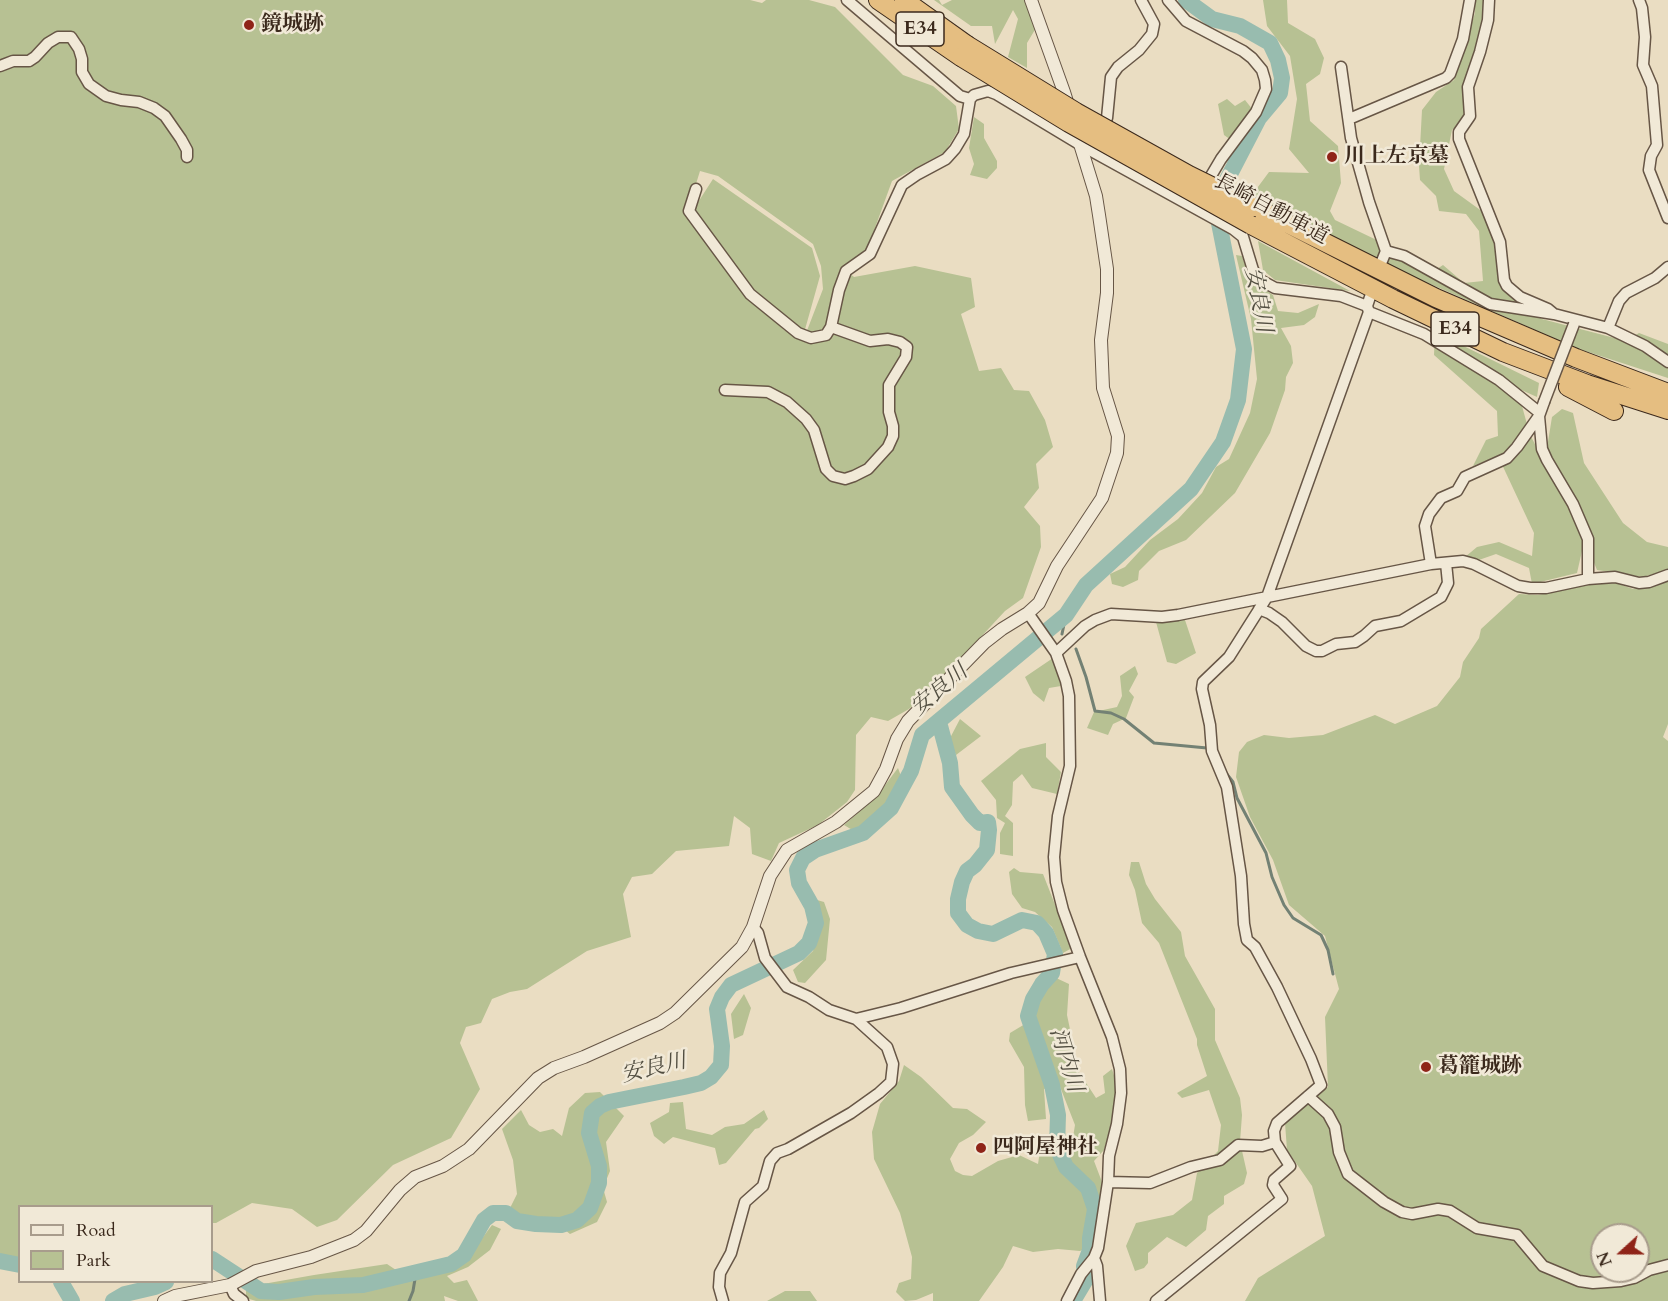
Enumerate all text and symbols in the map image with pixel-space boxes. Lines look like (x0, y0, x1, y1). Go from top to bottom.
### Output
place label: 鏡城跡 (261, 12, 324, 38)
road number: E34 (896, 12, 944, 46)
marker: 鏡城跡 (242, 18, 256, 32)
place label: 川上左京墓 (1344, 144, 1449, 170)
marker: 川上左京墓 (1325, 150, 1339, 164)
street label: 長崎自動車道 (1209, 169, 1333, 251)
water label: 安良川 (1238, 265, 1276, 335)
road number: E34 (1431, 312, 1479, 346)
water label: 安良川 (906, 660, 974, 722)
water label: 河内川 (1043, 1025, 1087, 1095)
water label: 安良川 (619, 1049, 689, 1089)
place label: 葛籠城跡 (1438, 1054, 1522, 1080)
marker: 葛籠城跡 (1419, 1060, 1433, 1074)
place label: 四阿屋神社 (993, 1135, 1098, 1161)
marker: 四阿屋神社 (974, 1141, 988, 1155)
legend (18, 1205, 213, 1283)
text: Road (76, 1218, 116, 1243)
north arrow (1590, 1223, 1650, 1283)
text: Park (76, 1248, 111, 1273)
text: N (1592, 1248, 1618, 1269)

